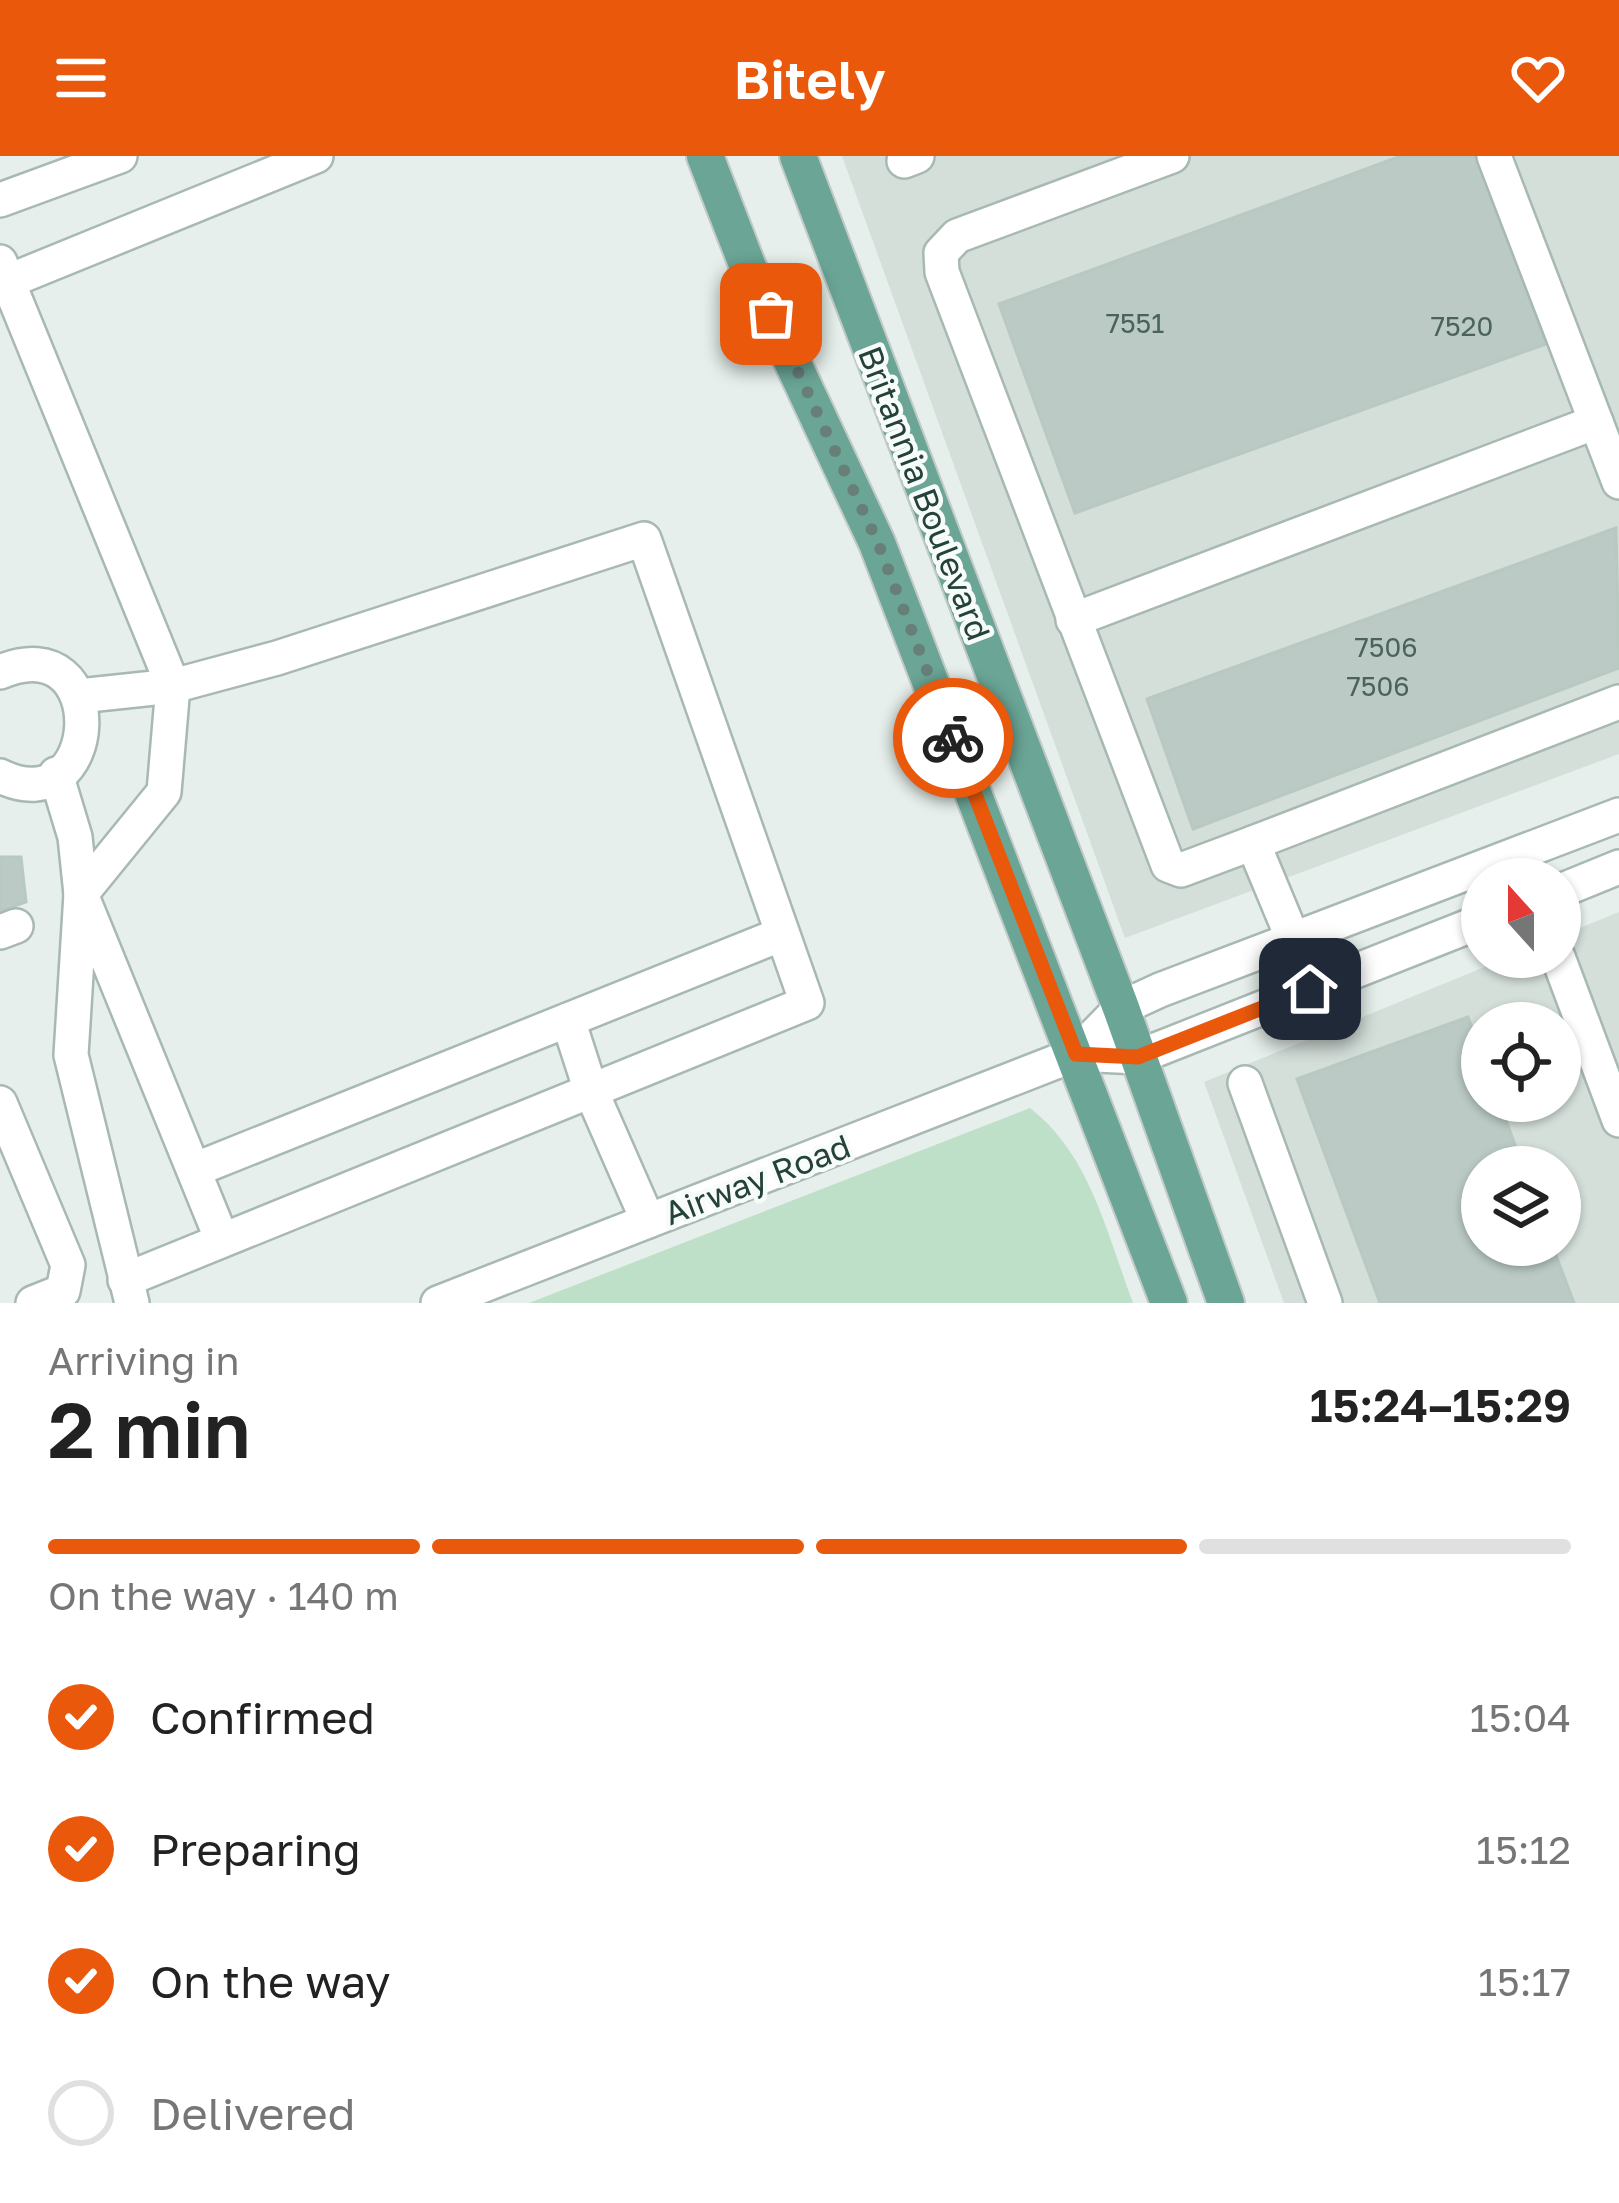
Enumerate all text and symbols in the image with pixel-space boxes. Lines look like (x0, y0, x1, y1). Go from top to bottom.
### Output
icon: menu (48, 45, 114, 111)
icon: heart (1505, 45, 1571, 111)
text: Bitely (733, 46, 886, 111)
pin (720, 263, 822, 365)
icon: bag (738, 281, 804, 347)
house number: 7551 (1106, 307, 1164, 339)
house number: 7520 (1431, 310, 1493, 342)
street label: Britannia Boulevard (851, 341, 999, 645)
house number: 7506 (1354, 631, 1418, 663)
house number: 7506 (1346, 670, 1410, 702)
courier (893, 678, 1013, 798)
icon: bike (920, 705, 986, 771)
north arrow (1461, 858, 1581, 978)
map controls (1461, 858, 1581, 1266)
pin (1259, 938, 1361, 1040)
icon: home (1277, 956, 1343, 1022)
button: locate (1461, 1002, 1581, 1122)
street label: Airway Road (658, 1126, 856, 1232)
button: layers (1461, 1146, 1581, 1266)
text: Arriving in (48, 1337, 239, 1384)
text: 15:24–15:29 (1310, 1378, 1571, 1432)
text: 2 min (48, 1382, 251, 1475)
text: On the way · 140 m (48, 1572, 399, 1619)
icon: check (48, 1684, 114, 1750)
text: Confirmed (150, 1690, 375, 1744)
text: 15:04 (1470, 1694, 1571, 1741)
icon: check (48, 1816, 114, 1882)
text: Preparing (150, 1822, 361, 1876)
text: 15:12 (1476, 1826, 1571, 1873)
icon: check (48, 1948, 114, 2014)
text: On the way (150, 1954, 391, 2008)
text: 15:17 (1478, 1958, 1571, 2005)
text: Delivered (150, 2086, 355, 2140)

